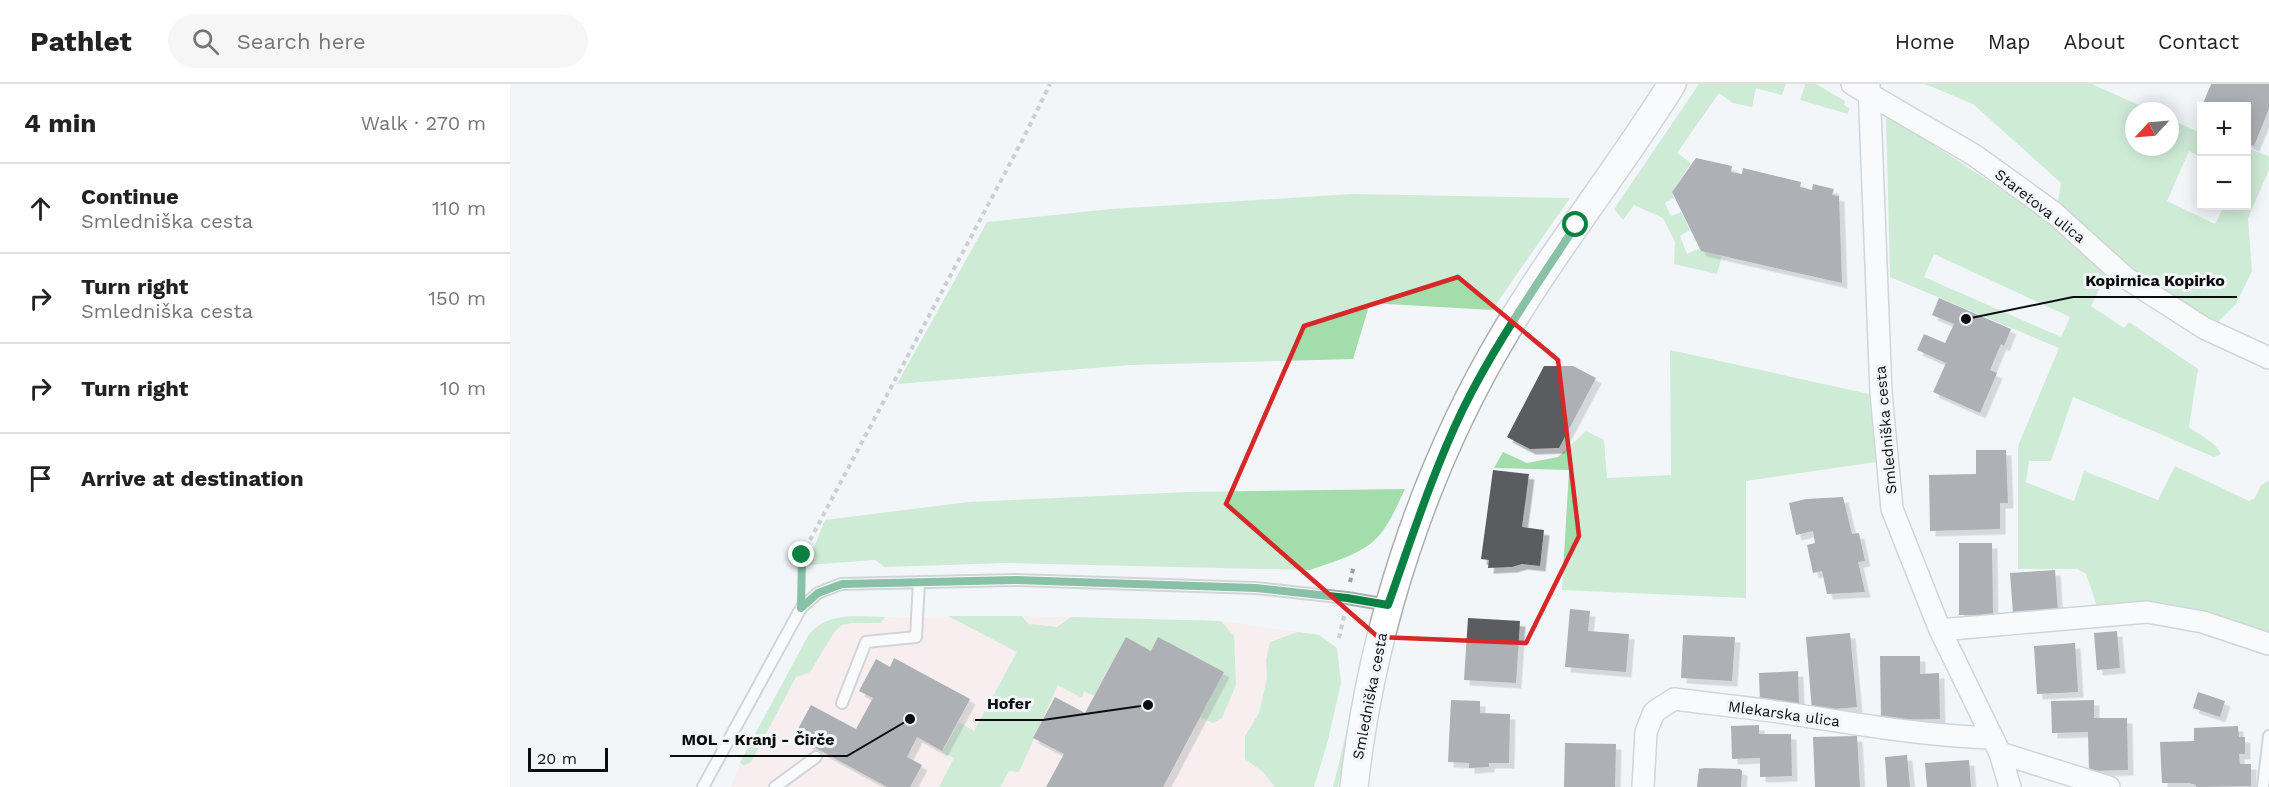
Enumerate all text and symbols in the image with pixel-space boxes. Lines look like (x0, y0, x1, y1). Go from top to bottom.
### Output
search box (168, 14, 588, 68)
text: Pathlet (30, 25, 132, 58)
icon: search (189, 25, 222, 58)
text: Search here (237, 29, 366, 54)
text: Home (1895, 29, 1955, 54)
text: Map (1988, 29, 2031, 54)
text: About (2064, 29, 2125, 54)
text: Contact (2158, 29, 2239, 54)
north arrow (2125, 102, 2179, 156)
map controls (2197, 102, 2251, 210)
button: + (2197, 102, 2251, 156)
text: 4 min (24, 108, 96, 138)
text: Walk · 270 m (361, 111, 486, 135)
button: − (2197, 156, 2251, 210)
street label: Staretova ulica (1991, 165, 2089, 247)
text: Continue (81, 184, 179, 209)
icon: ahead (24, 192, 57, 225)
text: 110 m (432, 196, 486, 220)
text: Smledniška cesta (81, 209, 253, 233)
route start (1562, 211, 1588, 237)
callout: Kopirnica Kopirko (2073, 263, 2237, 297)
text: Kopirnica Kopirko (2085, 271, 2225, 290)
text: Turn right (81, 274, 188, 299)
icon: right (24, 282, 57, 315)
text: 150 m (428, 286, 486, 310)
text: Smledniška cesta (81, 299, 253, 323)
street label: Smledniška cesta (1871, 364, 1901, 495)
icon: right (24, 372, 57, 405)
text: Turn right (81, 376, 188, 401)
text: 10 m (440, 376, 486, 400)
icon: arrive (24, 462, 57, 495)
text: Arrive at destination (81, 466, 304, 491)
route end (788, 541, 814, 567)
street label: Smledniška cesta (1349, 630, 1391, 761)
callout: Hofer (975, 686, 1043, 720)
text: Hofer (987, 694, 1031, 713)
street label: Mlekarska ulica (1727, 697, 1842, 731)
callout: MOL - Kranj - Čirče (670, 722, 847, 756)
text: MOL - Kranj - Čirče (681, 730, 835, 749)
scale bar (528, 745, 608, 772)
text: 20 m (537, 749, 577, 768)

